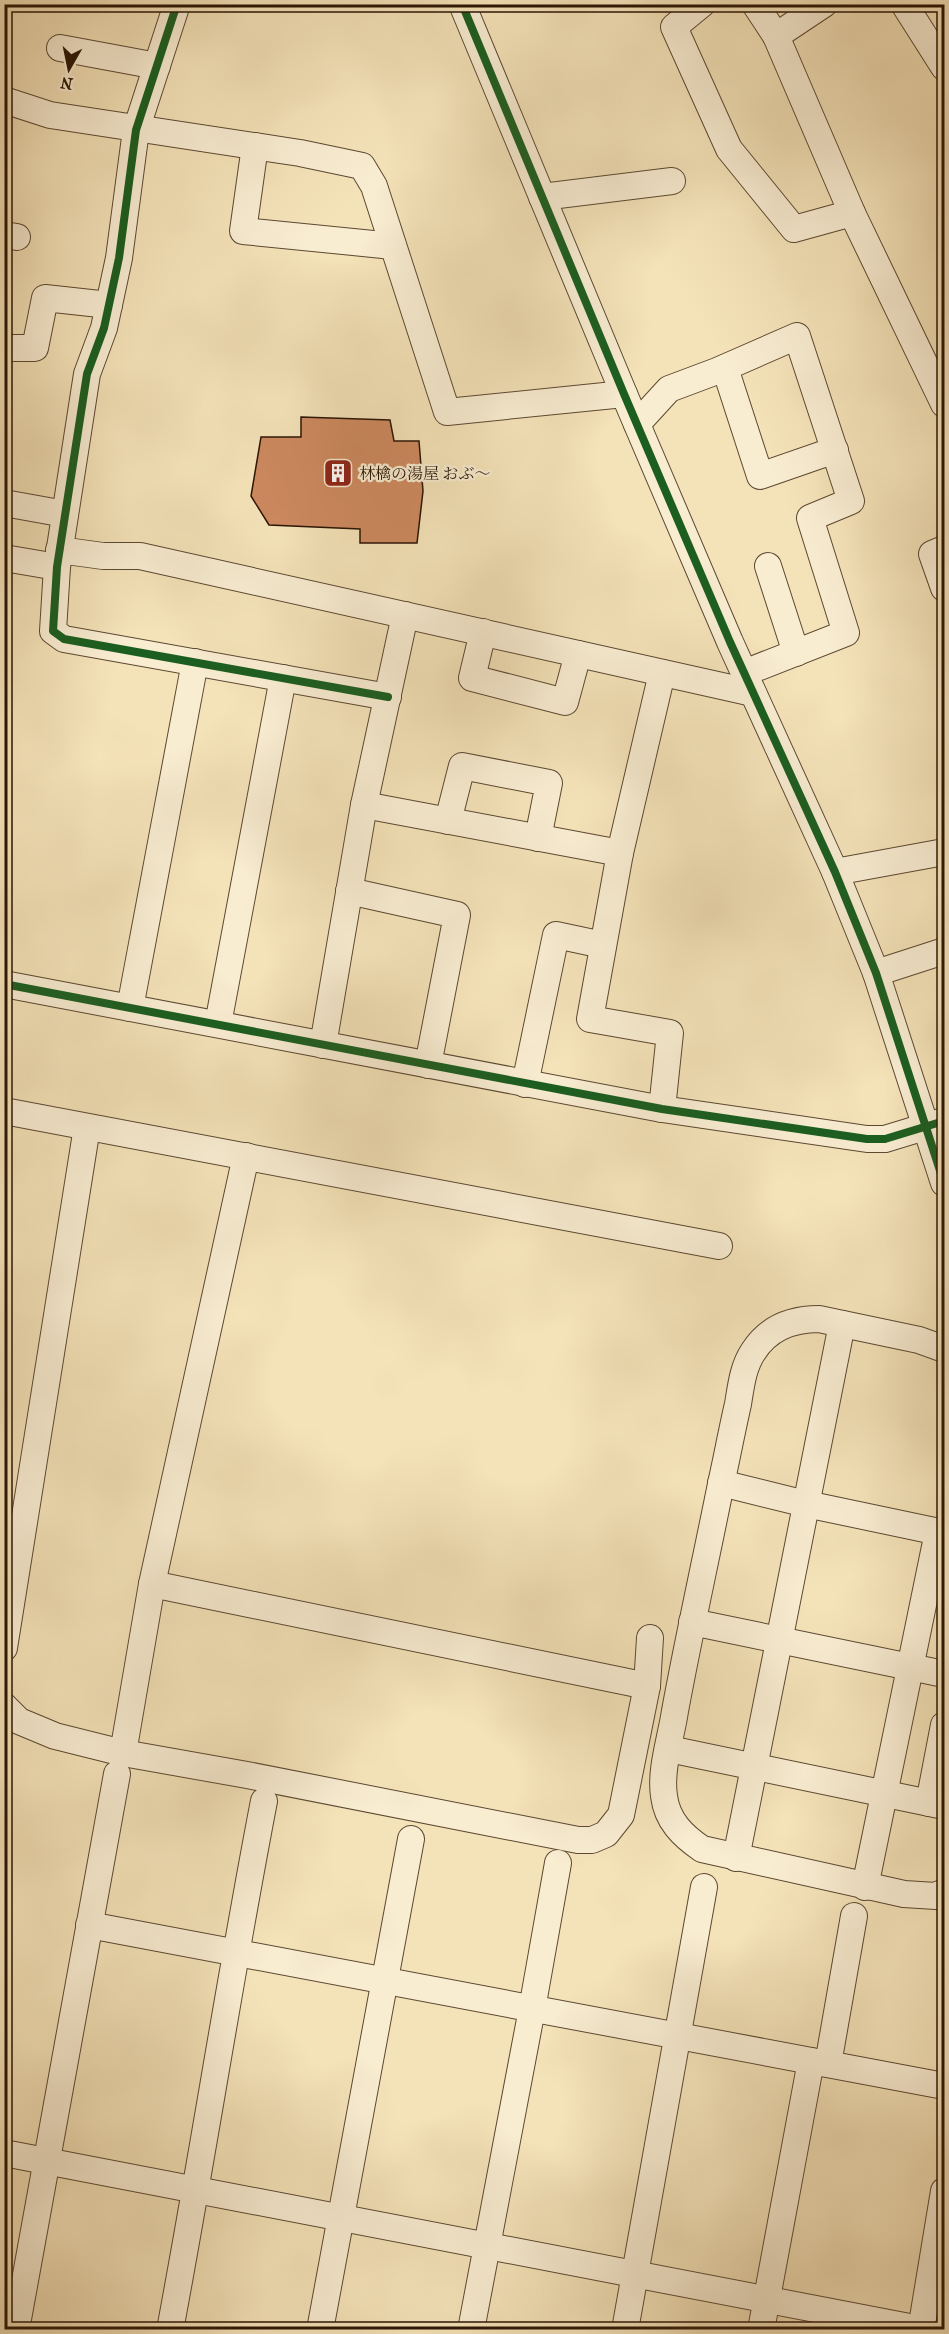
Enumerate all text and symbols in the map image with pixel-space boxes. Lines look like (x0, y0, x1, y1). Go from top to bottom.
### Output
north arrow (39, 39, 99, 99)
text: N (58, 73, 74, 94)
building icon: 林檎の湯屋 おぶ～ (322, 457, 354, 489)
place label: 林檎の湯屋 おぶ～ (359, 464, 490, 483)

